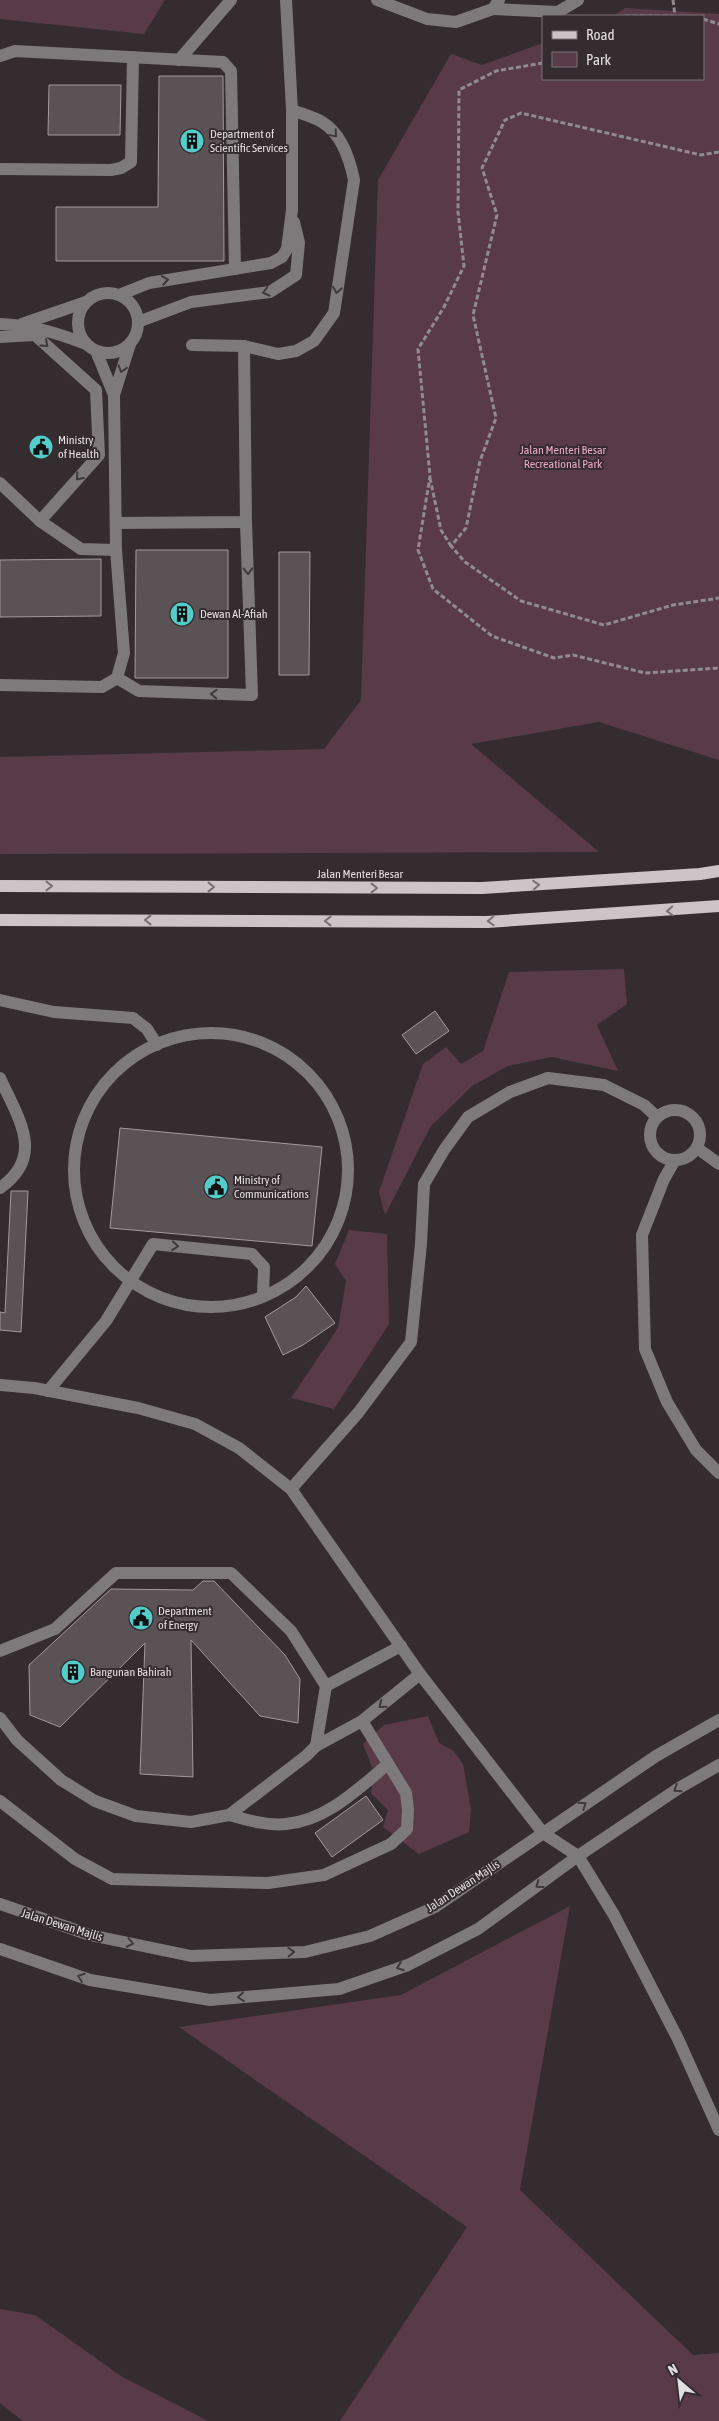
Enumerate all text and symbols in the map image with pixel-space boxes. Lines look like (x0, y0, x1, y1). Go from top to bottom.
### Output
legend (542, 15, 704, 80)
text: Road (586, 26, 615, 43)
text: Park (586, 51, 611, 68)
place label: Department of Scientific Services (210, 127, 288, 155)
building icon: Department of Scientific Services (179, 128, 205, 154)
one-way arrow (328, 129, 337, 138)
one-way arrow (161, 276, 170, 286)
one-way arrow (262, 286, 270, 297)
one-way arrow (333, 286, 343, 295)
one-way arrow (40, 338, 49, 347)
one-way arrow (117, 365, 127, 373)
place label: Ministry of Health (58, 433, 99, 461)
public building icon: Ministry of Health (28, 434, 54, 460)
park label: Jalan Menteri Besar Recreational Park (520, 443, 607, 471)
one-way arrow (76, 471, 85, 480)
one-way arrow (242, 567, 253, 575)
building icon: Dewan Al-Afiah (169, 601, 195, 627)
place label: Dewan Al-Afiah (200, 607, 268, 621)
one-way arrow (210, 688, 218, 699)
street label: Jalan Menteri Besar (317, 867, 404, 881)
one-way arrow (532, 879, 540, 890)
one-way arrow (45, 881, 53, 891)
one-way arrow (208, 882, 215, 892)
one-way arrow (370, 882, 378, 893)
one-way arrow (666, 905, 674, 916)
one-way arrow (144, 915, 152, 925)
one-way arrow (324, 916, 332, 926)
one-way arrow (487, 916, 495, 927)
place label: Ministry of Communications (234, 1173, 309, 1201)
public building icon: Ministry of Communications (203, 1174, 229, 1200)
one-way arrow (171, 1240, 179, 1251)
place label: Department of Energy (158, 1604, 212, 1632)
public building icon: Department of Energy (128, 1605, 154, 1631)
building icon: Bangunan Bahirah (60, 1659, 86, 1685)
place label: Bangunan Bahirah (90, 1665, 171, 1679)
one-way arrow (379, 1699, 388, 1708)
one-way arrow (673, 1783, 682, 1793)
one-way arrow (578, 1802, 587, 1811)
street label: Jalan Dewan Majlis (424, 1857, 502, 1915)
one-way arrow (535, 1879, 545, 1888)
street label: Jalan Dewan Majlis (20, 1906, 104, 1944)
one-way arrow (126, 1937, 134, 1948)
one-way arrow (287, 1947, 295, 1958)
one-way arrow (396, 1961, 404, 1971)
one-way arrow (77, 1973, 86, 1983)
one-way arrow (237, 1992, 245, 2003)
north arrow (654, 2356, 704, 2406)
text: N (665, 2361, 680, 2379)

